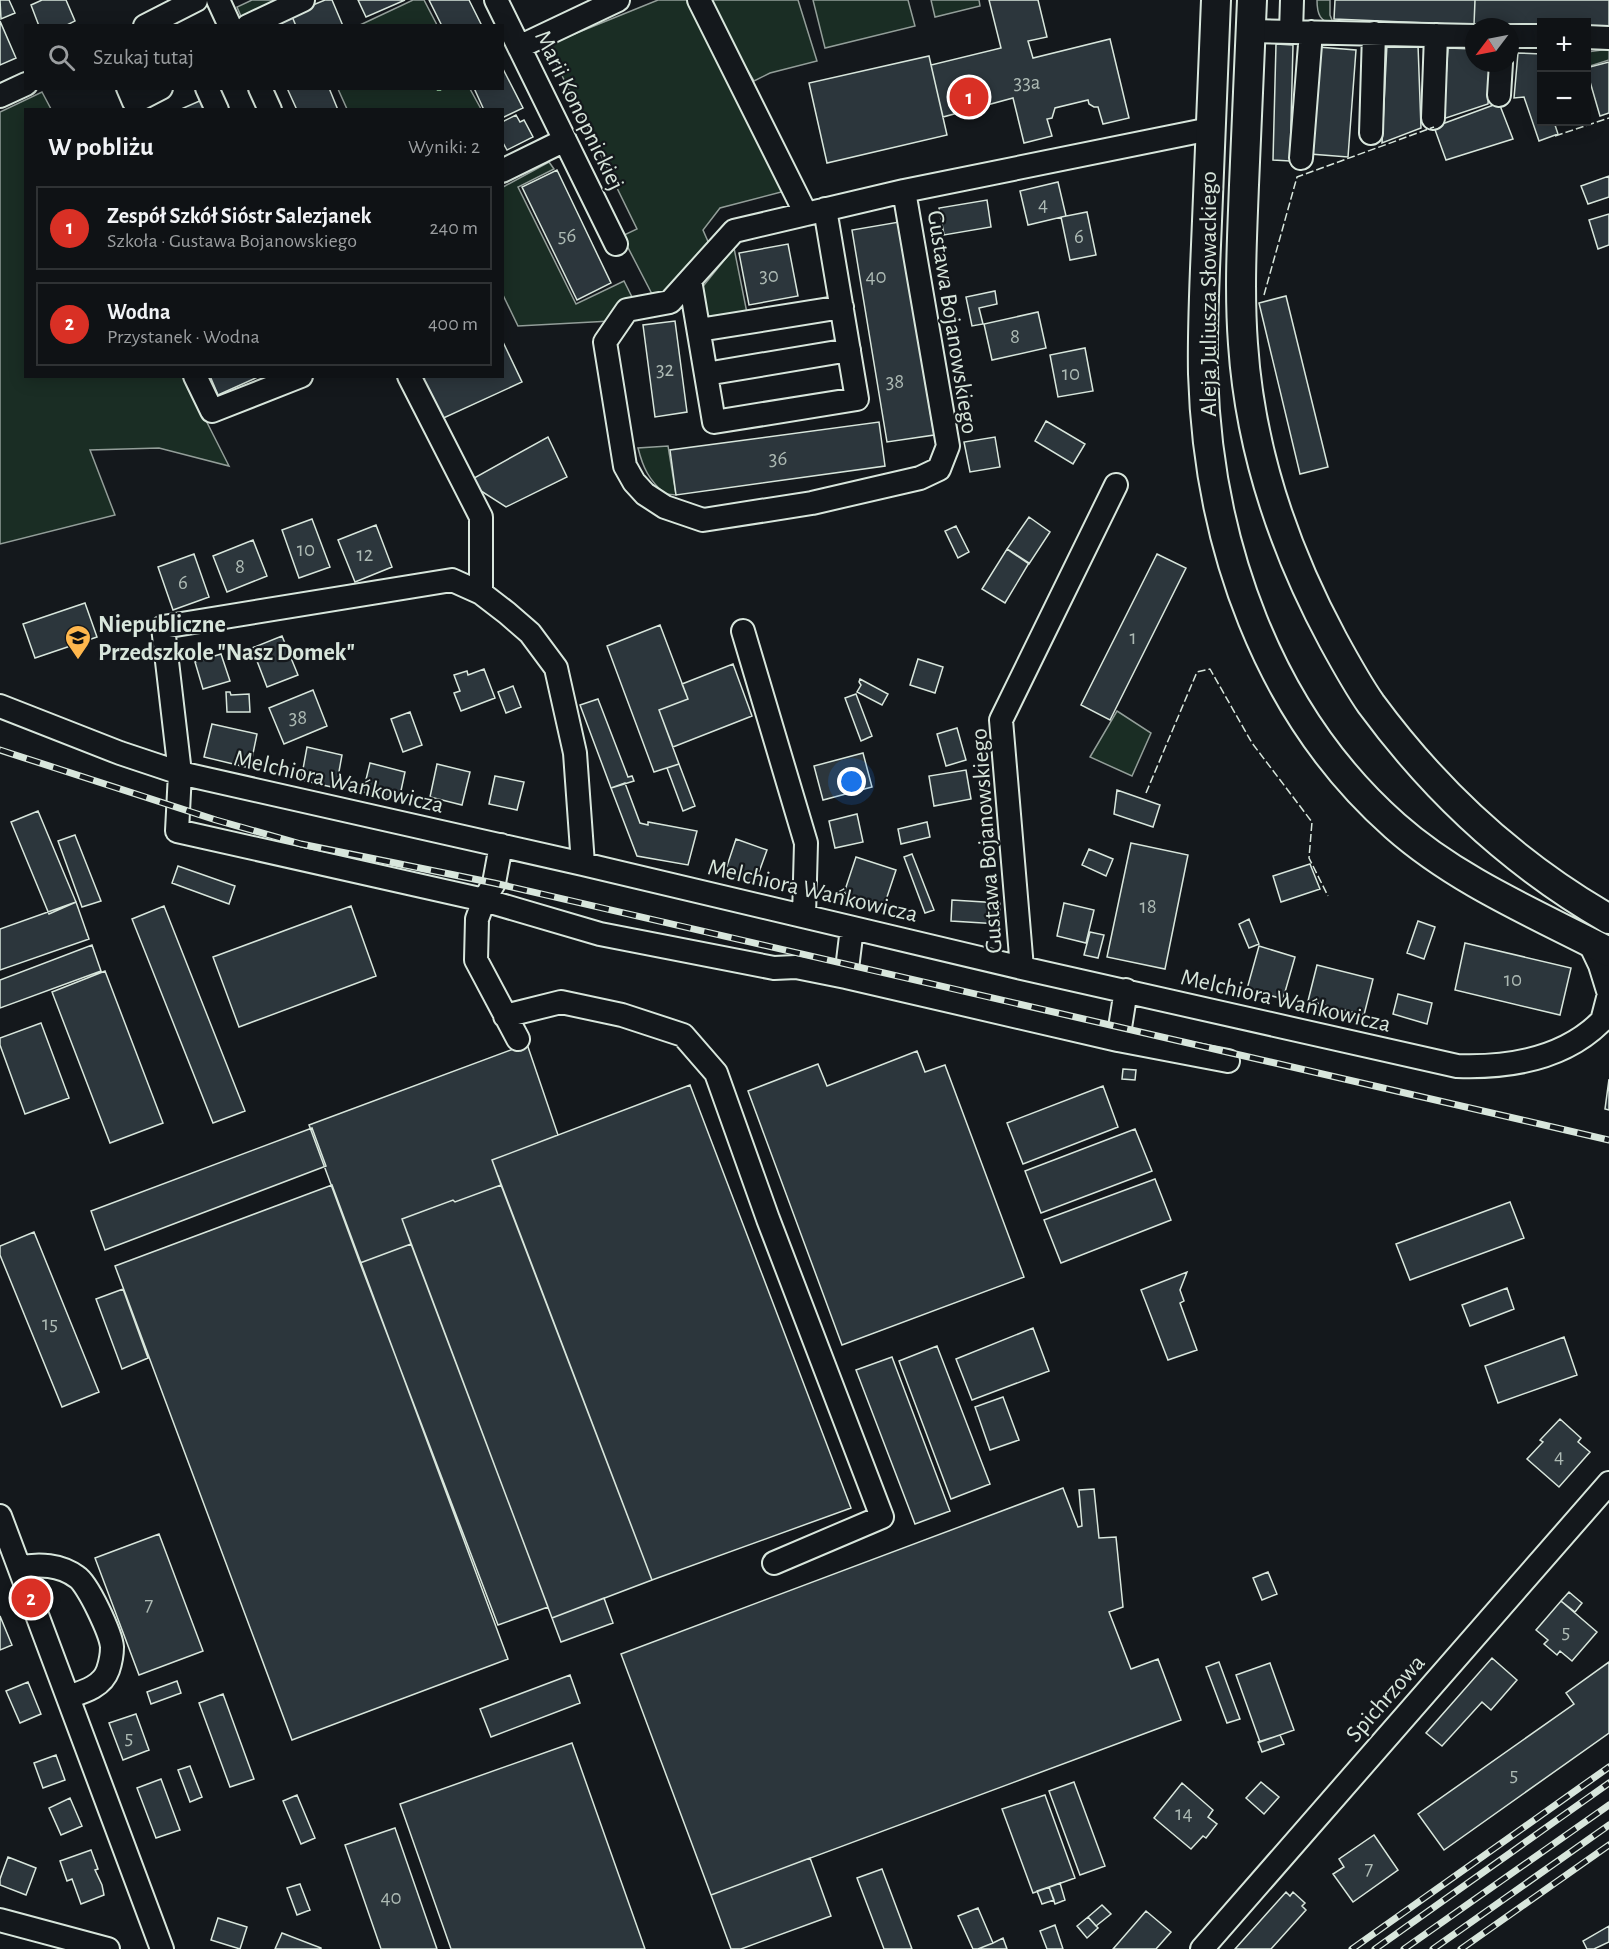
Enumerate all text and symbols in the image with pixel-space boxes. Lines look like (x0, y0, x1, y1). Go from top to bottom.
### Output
north arrow (1465, 18, 1519, 72)
map controls (1537, 18, 1591, 126)
button: + (1537, 18, 1591, 72)
search box (24, 24, 504, 90)
street label: Marii Konopnickiej (530, 27, 628, 194)
icon: search (45, 41, 78, 74)
text: Szukaj tutaj (93, 46, 194, 68)
house number: 33a (1013, 72, 1041, 93)
button: − (1537, 72, 1591, 126)
pin: 1 (950, 74, 988, 120)
text: W pobliżu (48, 134, 154, 160)
text: Wyniki: 2 (408, 137, 480, 157)
street label: Aleja Juliusza Słowackiego (1197, 171, 1221, 417)
house number: 4 (1038, 194, 1048, 215)
text: Zespół Szkół Sióstr Salezjanek (107, 205, 371, 227)
street label: Gustawa Bojanowskiego (922, 209, 982, 436)
text: 1 (66, 218, 73, 238)
text: 240 m (429, 218, 478, 238)
house number: 56 (558, 225, 576, 246)
house number: 6 (1074, 226, 1084, 247)
text: Szkoła · Gustawa Bojanowskiego (107, 231, 357, 251)
house number: 30 (759, 265, 779, 286)
house number: 40 (865, 266, 887, 287)
text: Wodna (107, 301, 171, 323)
text: 2 (65, 314, 74, 334)
text: 400 m (428, 314, 478, 334)
house number: 8 (1010, 326, 1020, 347)
text: Przystanek · Wodna (107, 327, 260, 347)
house number: 32 (656, 359, 674, 380)
house number: 10 (1062, 363, 1080, 384)
house number: 38 (886, 371, 904, 392)
house number: 36 (769, 448, 787, 469)
house number: 10 (297, 539, 315, 560)
house number: 12 (357, 544, 373, 565)
house number: 8 (235, 556, 245, 577)
house number: 6 (178, 572, 188, 593)
place label: Niepubliczne Przedszkole "Nasz Domek" (98, 613, 355, 665)
school or university icon: Niepubliczne Przedszkole "Nasz Domek" (63, 623, 93, 661)
house number: 1 (1129, 627, 1137, 648)
house number: 38 (289, 707, 307, 728)
street label: Gustawa Bojanowskiego (967, 727, 1007, 954)
street label: Melchiora Wańkowicza (231, 746, 446, 818)
your location (837, 767, 866, 796)
street label: Melchiora Wańkowicza (705, 855, 920, 927)
house number: 18 (1139, 896, 1157, 917)
street label: Melchiora Wańkowicza (1178, 965, 1393, 1037)
house number: 10 (1504, 969, 1522, 990)
house number: 15 (42, 1313, 58, 1334)
house number: 4 (1554, 1446, 1564, 1467)
pin: 2 (12, 1576, 51, 1620)
house number: 7 (145, 1594, 154, 1615)
house number: 5 (1562, 1621, 1570, 1642)
street label: Spichrzowa (1342, 1651, 1430, 1747)
house number: 5 (125, 1727, 133, 1748)
house number: 5 (1510, 1764, 1518, 1785)
house number: 14 (1175, 1803, 1193, 1824)
house number: 7 (1365, 1858, 1374, 1879)
house number: 40 (380, 1887, 402, 1908)

